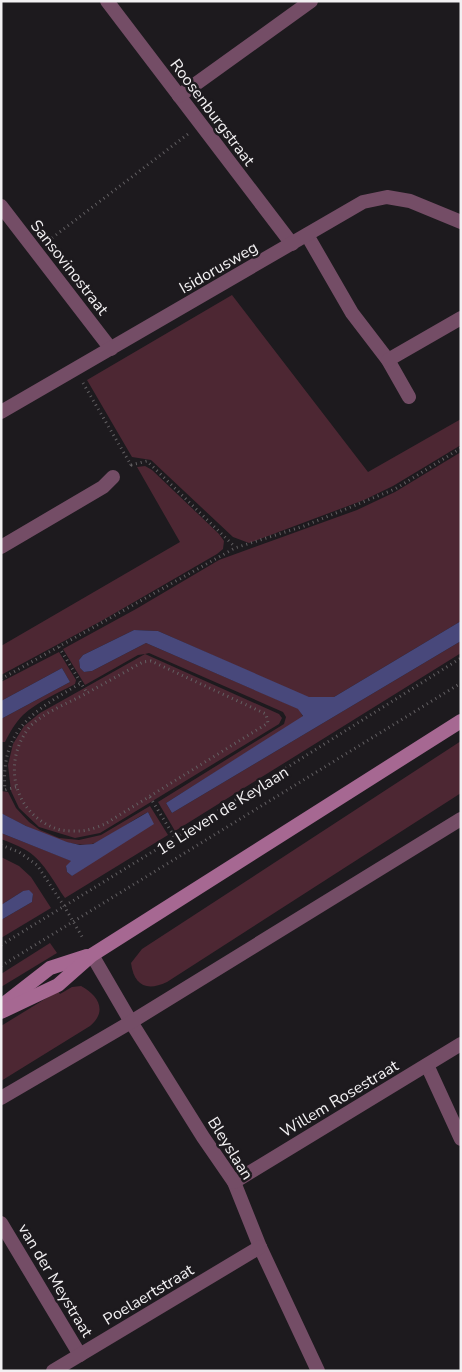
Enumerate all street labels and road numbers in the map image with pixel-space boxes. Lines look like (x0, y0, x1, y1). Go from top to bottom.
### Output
street label: Roosenburgstraat (165, 55, 260, 171)
street label: Sansovinostraat (25, 215, 114, 320)
street label: Isidorusweg (175, 237, 262, 299)
street label: 1e Lieven de Keylaan (152, 761, 293, 860)
street label: Willem Rosestraat (276, 1055, 403, 1143)
street label: Bleyslaan (202, 1113, 258, 1184)
street label: van der Meystraat (12, 1220, 98, 1342)
street label: Poelaertstraat (99, 1259, 198, 1331)

